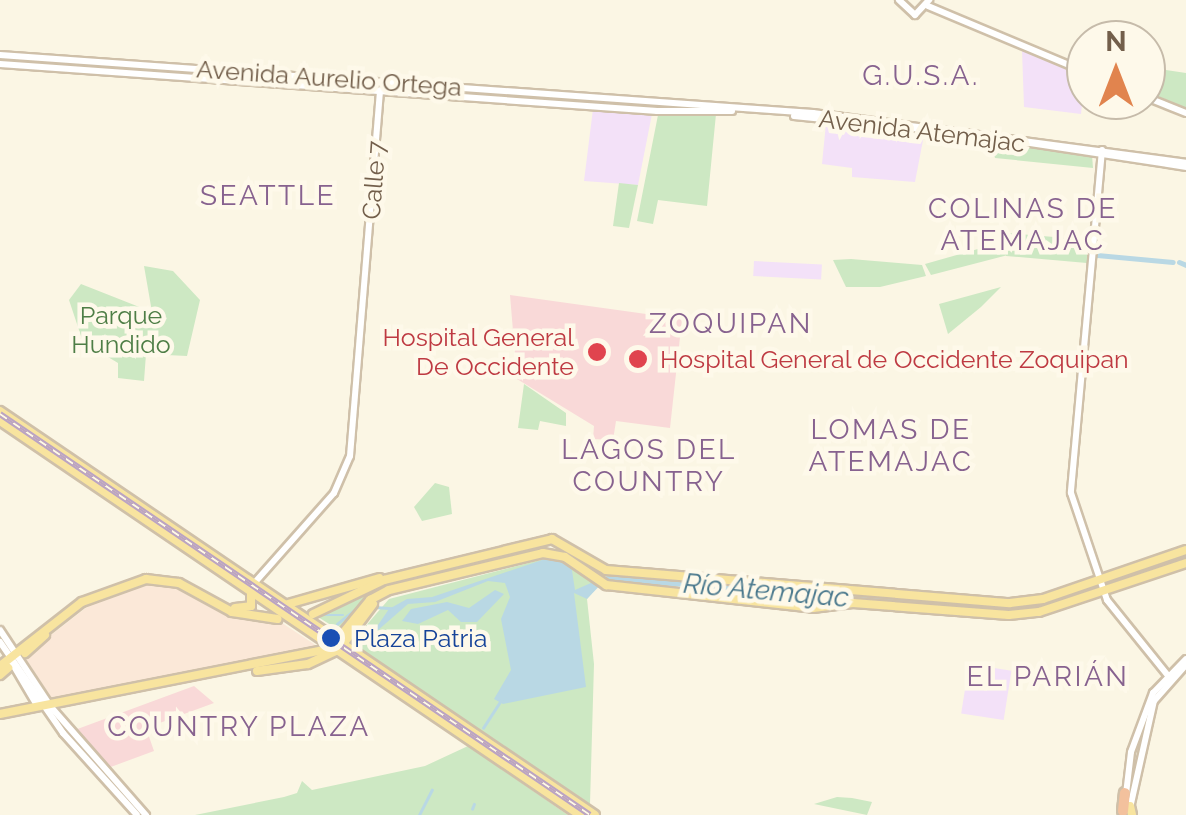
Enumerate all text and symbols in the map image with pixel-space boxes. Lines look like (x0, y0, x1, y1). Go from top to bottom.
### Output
north arrow (1066, 20, 1166, 120)
text: N (1105, 25, 1127, 58)
street label: Avenida Aurelio Ortega (195, 54, 463, 102)
district label: G.U.S.A. (862, 59, 980, 93)
street label: Avenida Atemajac (817, 103, 1027, 159)
street label: Calle 7 (356, 140, 392, 220)
district label: SEATTLE (200, 179, 336, 213)
district label: COLINAS DE ATEMAJAC (928, 192, 1118, 258)
park label: Parque Hundido (71, 301, 171, 360)
district label: ZOQUIPAN (649, 307, 813, 341)
place label: Hospital General De Occidente (382, 323, 574, 382)
marker: Hospital General De Occidente (584, 339, 610, 365)
place label: Hospital General de Occidente Zoquipan (660, 344, 1130, 374)
marker: Hospital General de Occidente Zoquipan (625, 346, 651, 372)
district label: LOMAS DE ATEMAJAC (808, 413, 974, 479)
district label: LAGOS DEL COUNTRY (561, 433, 737, 499)
water label: Río Atemajac (682, 567, 850, 615)
place label: Plaza Patria (354, 623, 487, 653)
marker: Plaza Patria (318, 625, 344, 651)
district label: EL PARIÁN (966, 660, 1130, 694)
district label: COUNTRY PLAZA (107, 710, 371, 744)

